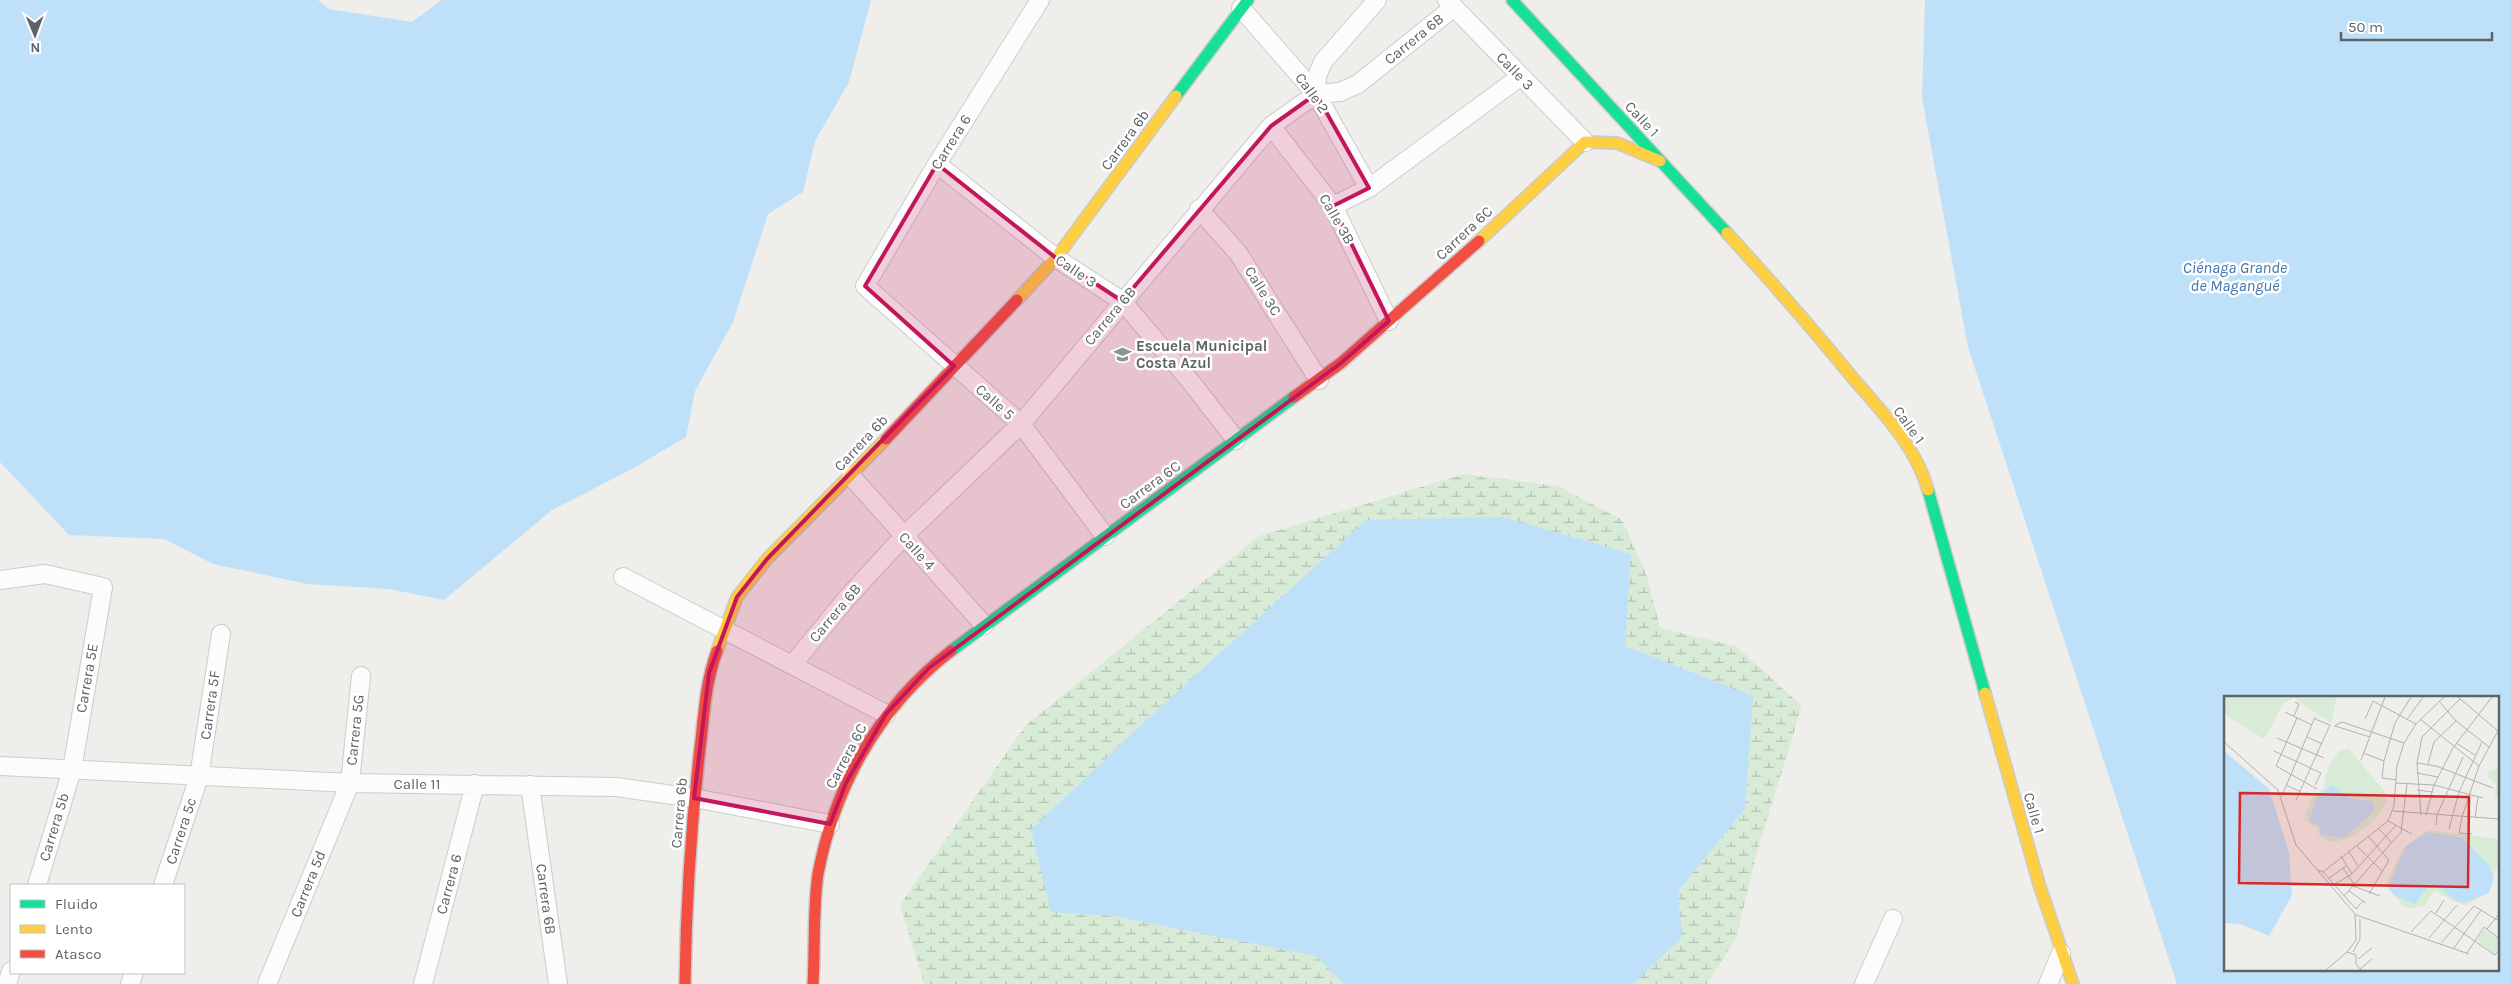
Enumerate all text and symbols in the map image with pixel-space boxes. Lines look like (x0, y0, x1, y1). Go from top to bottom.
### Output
north arrow (10, 10, 60, 60)
street label: Carrera 6B (1381, 10, 1447, 68)
scale bar (2341, 10, 2492, 42)
text: 50 m (2348, 18, 2383, 36)
text: N (30, 39, 40, 56)
street label: Calle 3 (1493, 48, 1537, 94)
street label: Calle 2 (1291, 69, 1333, 117)
street label: Calle 1 (1621, 97, 1663, 141)
street label: Carrera 6b (1097, 106, 1153, 174)
street label: Carrera 6 (927, 111, 975, 173)
street label: Calle 3B (1315, 191, 1359, 247)
street label: Carrera 6C (1432, 202, 1496, 264)
street label: Calle 3 (1052, 251, 1100, 291)
water label: Ciénaga Grande de Magangué (2183, 258, 2288, 295)
street label: Calle 3C (1241, 263, 1285, 319)
street label: Carrera 6B (1080, 283, 1140, 349)
place label: Escuela Municipal Costa Azul (1136, 337, 1267, 372)
school or university icon: Escuela Municipal Costa Azul (1112, 345, 1132, 365)
street label: Calle 5 (972, 380, 1018, 424)
street label: Calle 1 (1890, 403, 1928, 447)
street label: Carrera 6b (830, 411, 892, 475)
street label: Carrera 6C (1116, 457, 1184, 513)
street label: Calle 4 (895, 528, 939, 574)
street label: Carrera 6B (805, 580, 865, 646)
street label: Carrera 5E (72, 642, 102, 714)
street label: Carrera 5F (196, 669, 224, 741)
street label: Carrera 5G (342, 694, 368, 766)
inset map (2224, 696, 2498, 972)
street label: Carrera 6C (821, 720, 871, 792)
street label: Calle 11 (393, 775, 441, 793)
street label: Carrera 6b (667, 777, 691, 849)
street label: Calle 1 (2020, 790, 2048, 836)
street label: Carrera 5b (35, 791, 73, 863)
street label: Carrera 5c (162, 795, 200, 867)
street label: Carrera 5d (286, 848, 330, 920)
street label: Carrera 6 (432, 852, 466, 916)
street label: Carrera 6B (532, 863, 560, 935)
legend (10, 884, 185, 974)
text: Fluido (55, 895, 98, 913)
text: Lento (55, 920, 93, 938)
text: Atasco (55, 945, 101, 963)

